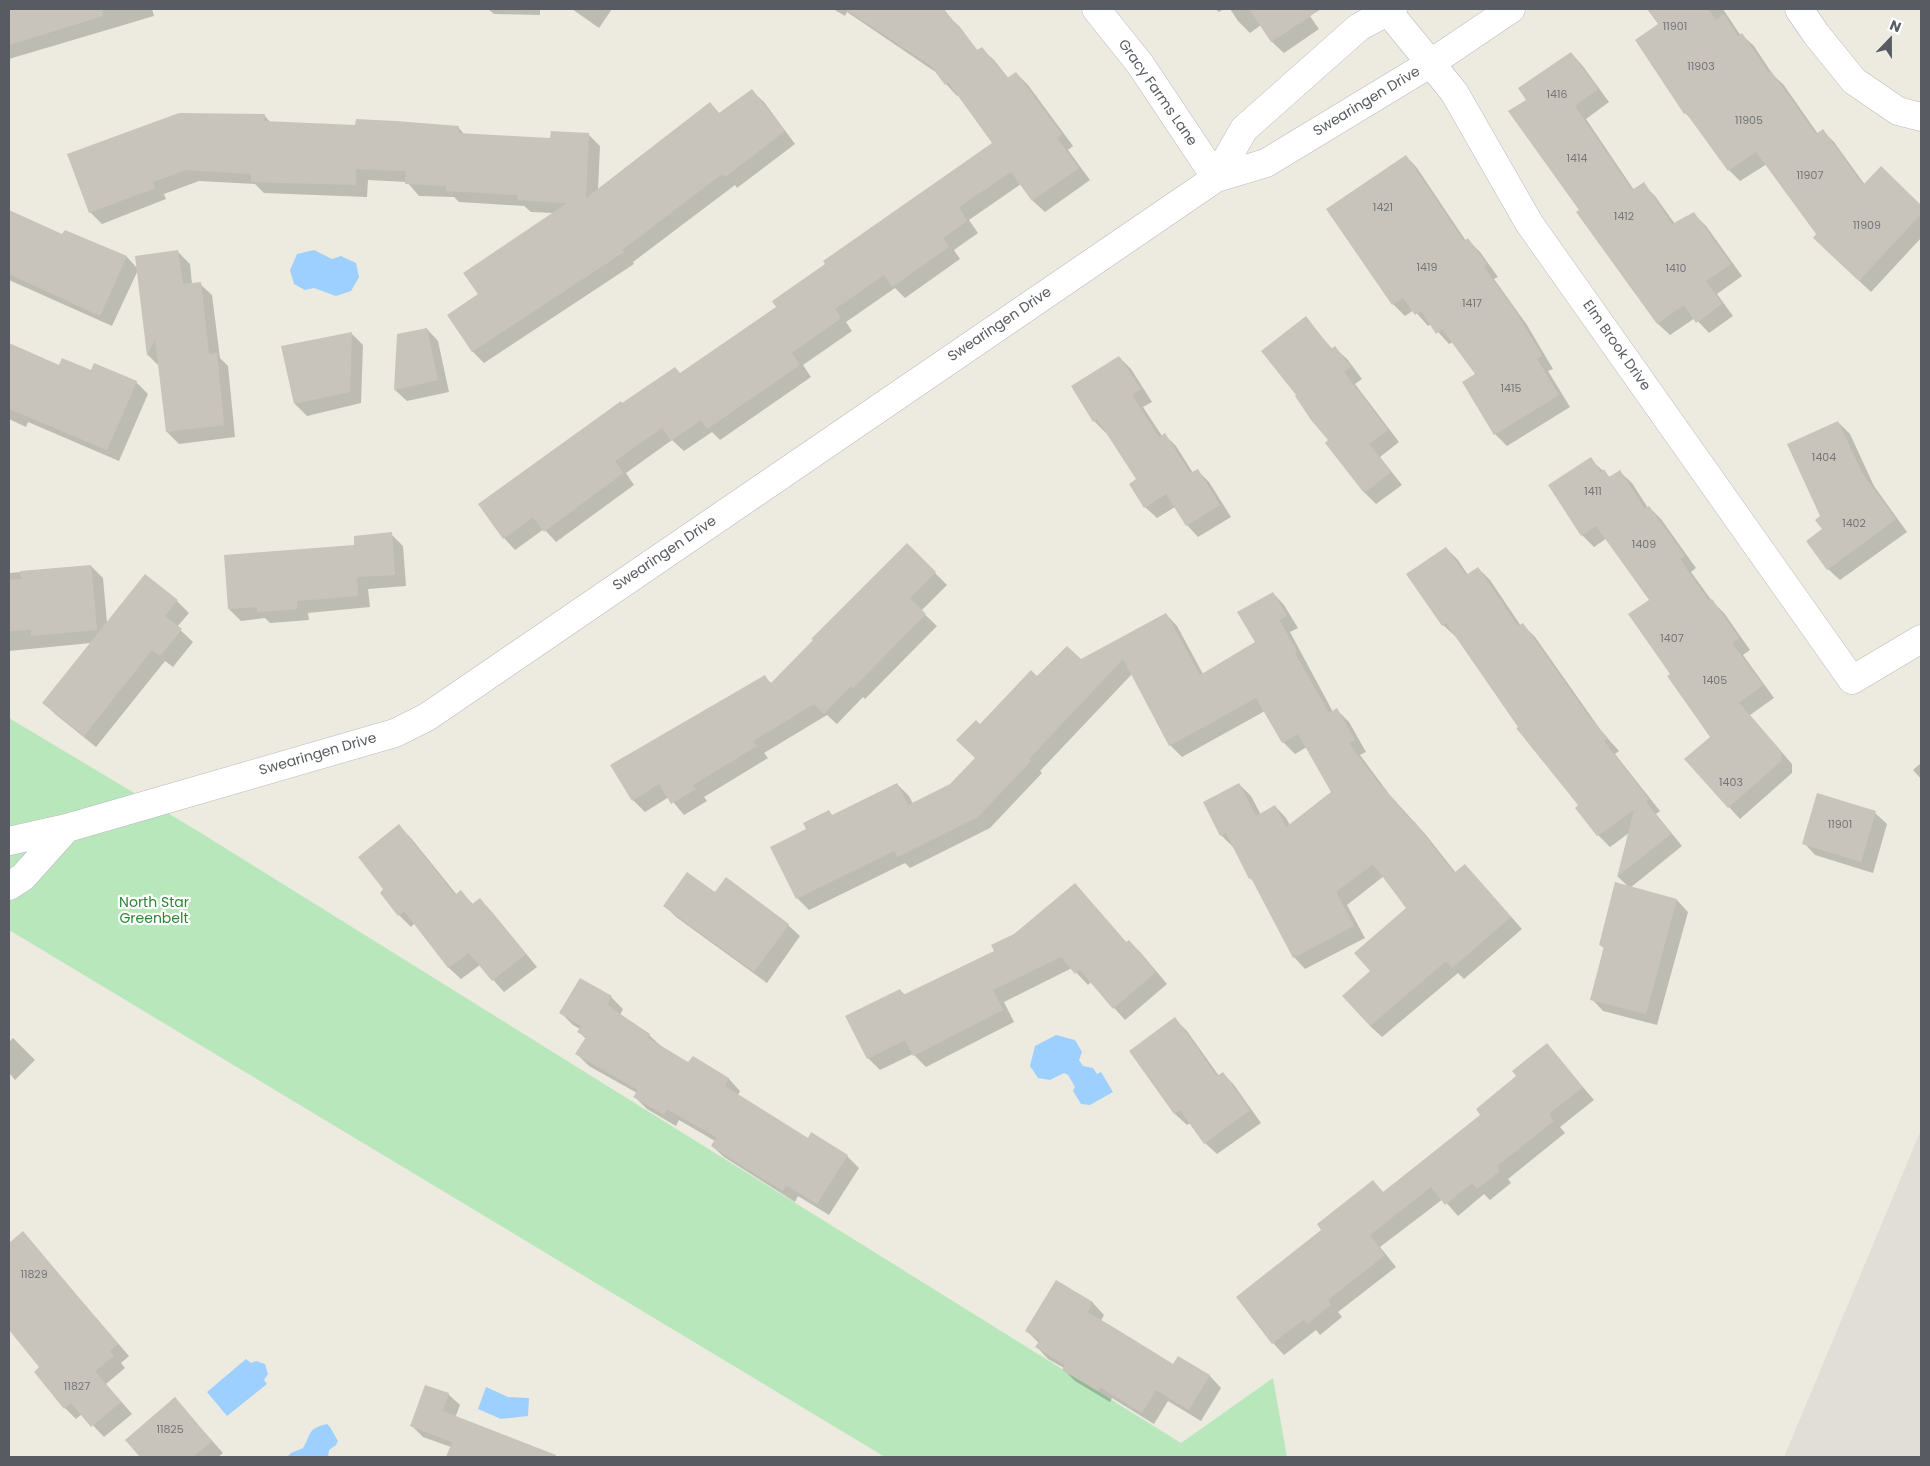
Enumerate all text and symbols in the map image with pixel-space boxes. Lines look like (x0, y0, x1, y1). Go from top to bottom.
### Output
north arrow (1865, 15, 1915, 65)
text: N (1887, 15, 1904, 37)
house number: 11901 (1663, 20, 1687, 34)
street label: Gracy Farms Lane (1114, 37, 1200, 149)
house number: 11903 (1687, 60, 1715, 74)
street label: Swearingen Drive (1311, 64, 1423, 140)
house number: 1416 (1547, 88, 1567, 102)
house number: 11905 (1735, 114, 1763, 128)
house number: 1414 (1567, 152, 1587, 166)
house number: 11907 (1797, 169, 1823, 183)
house number: 1421 (1373, 201, 1393, 215)
house number: 1412 (1614, 210, 1634, 224)
house number: 11909 (1853, 219, 1881, 233)
house number: 1419 (1417, 261, 1437, 275)
house number: 1410 (1666, 262, 1686, 276)
street label: Swearingen Drive (945, 284, 1055, 366)
house number: 1417 (1462, 297, 1482, 311)
street label: Elm Brook Drive (1579, 298, 1653, 394)
house number: 1415 (1501, 382, 1521, 396)
house number: 1404 (1812, 451, 1836, 465)
house number: 1411 (1584, 485, 1602, 499)
street label: Swearingen Drive (610, 513, 720, 595)
house number: 1402 (1842, 517, 1866, 531)
house number: 1409 (1632, 538, 1656, 552)
house number: 1407 (1660, 632, 1684, 646)
house number: 1405 (1703, 674, 1727, 688)
street label: Swearingen Drive (257, 730, 379, 780)
house number: 1403 (1719, 776, 1743, 790)
house number: 11901 (1828, 818, 1852, 832)
park label: North Star Greenbelt (119, 895, 189, 928)
house number: 11829 (20, 1268, 48, 1282)
house number: 11827 (64, 1380, 90, 1394)
house number: 11825 (156, 1423, 184, 1437)

